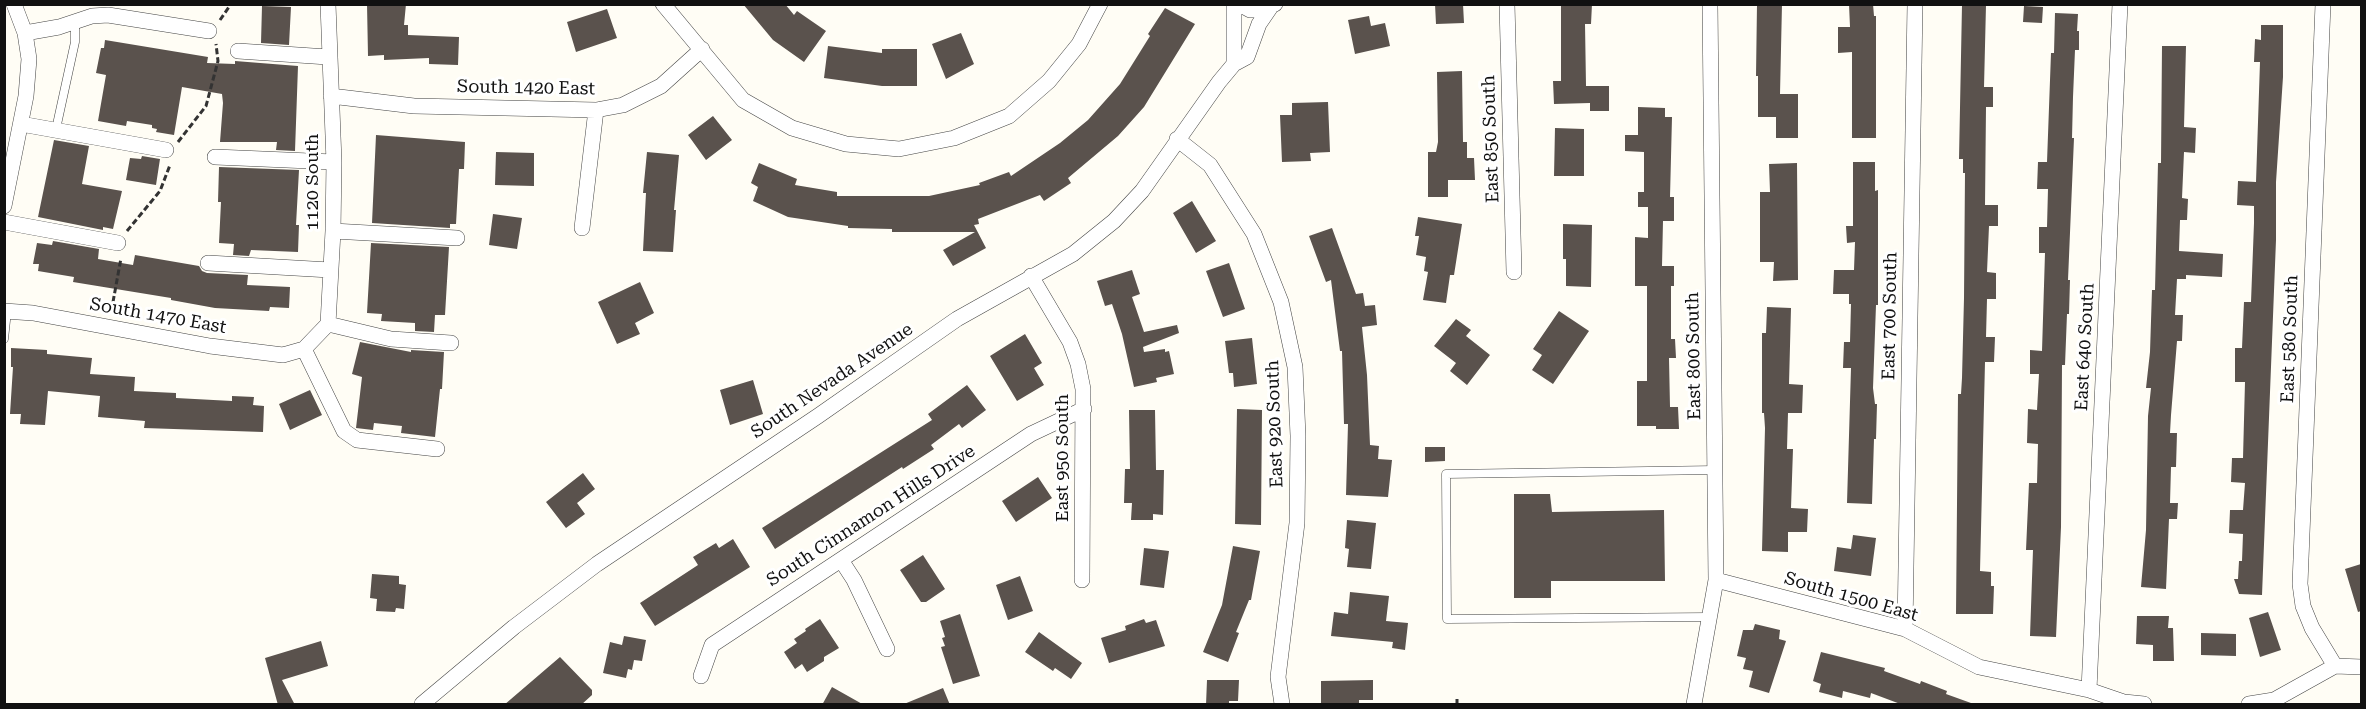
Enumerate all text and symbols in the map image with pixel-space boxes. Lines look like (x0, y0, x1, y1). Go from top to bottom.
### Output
street label: East 850 South (1478, 75, 1504, 203)
street label: South 1420 East (457, 76, 595, 100)
street label: 1120 South (302, 134, 324, 230)
street label: East 700 South (1878, 252, 1902, 380)
street label: East 580 South (2277, 275, 2303, 403)
street label: East 640 South (2071, 282, 2099, 412)
street label: East 800 South (1682, 292, 1706, 420)
street label: South 1470 East (88, 293, 228, 339)
street label: South Nevada Avenue (747, 319, 917, 443)
street label: East 920 South (1262, 360, 1288, 488)
street label: East 950 South (1052, 394, 1074, 522)
street label: South Cinnamon Hills Drive (763, 440, 979, 592)
street label: South 1500 East (1782, 568, 1920, 626)

